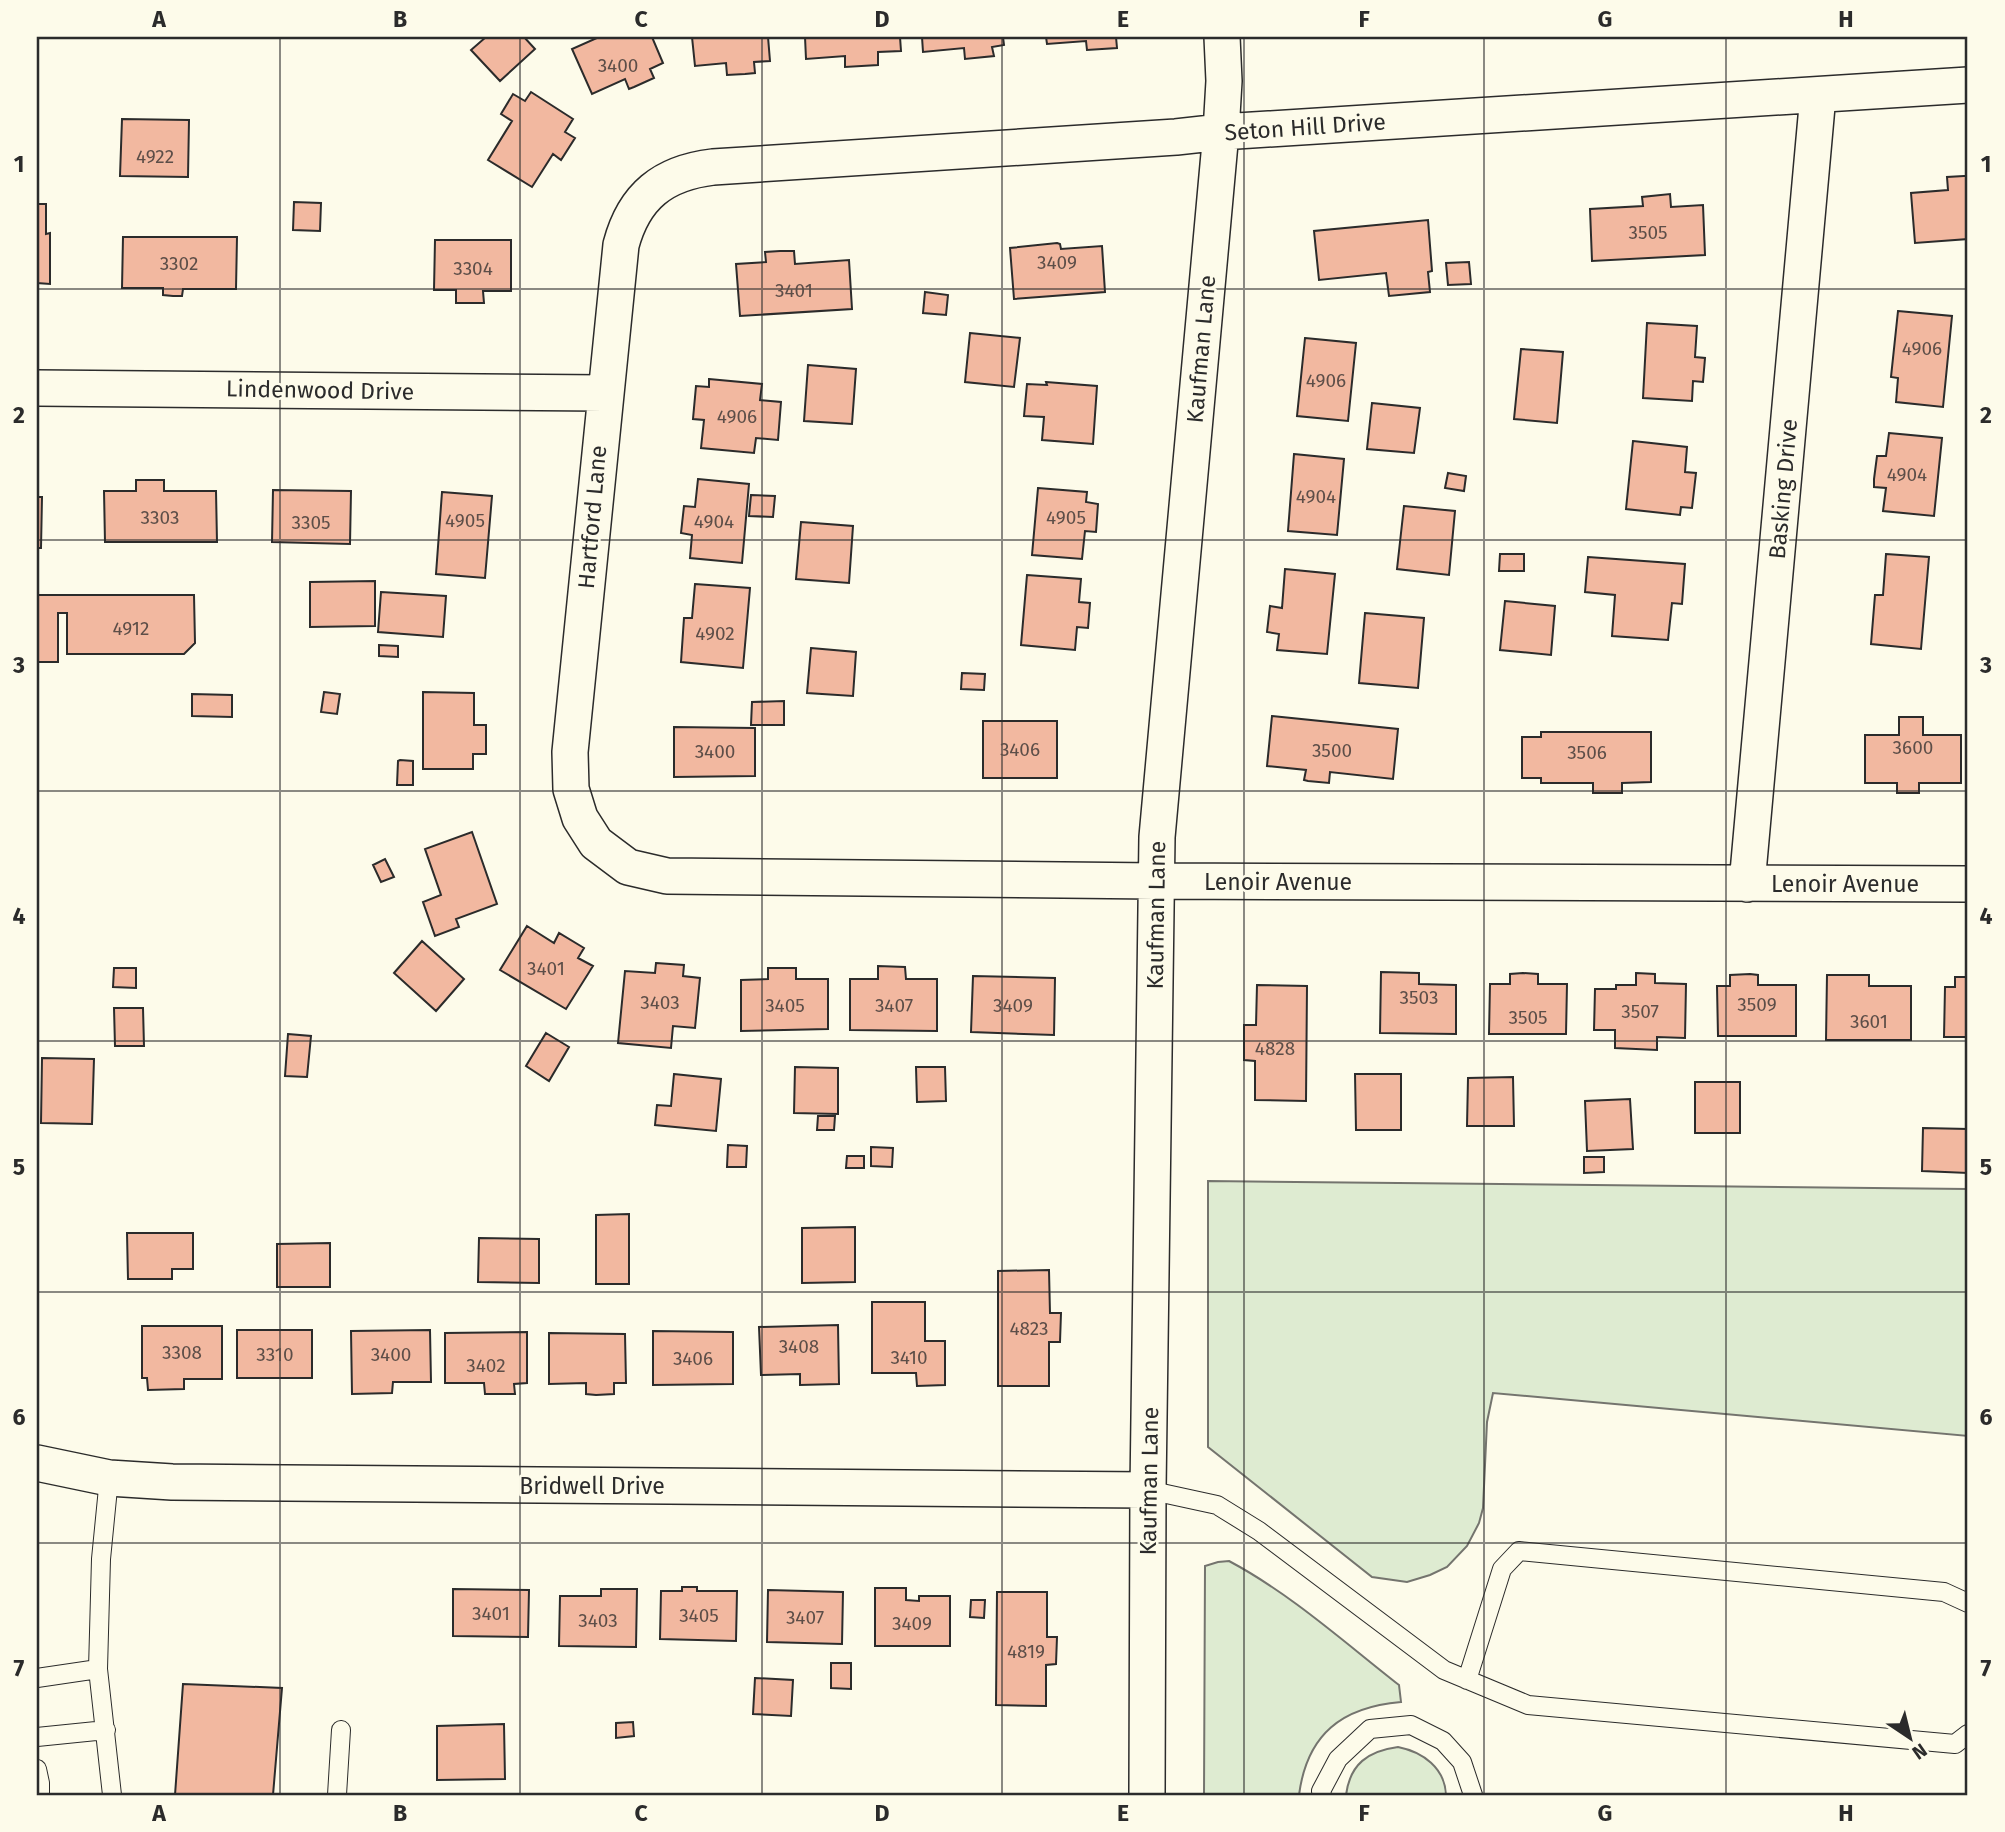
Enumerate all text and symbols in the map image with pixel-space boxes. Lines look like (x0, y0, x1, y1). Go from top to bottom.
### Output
text: A (151, 5, 166, 33)
text: B (393, 5, 407, 33)
text: C (634, 5, 648, 33)
text: D (875, 5, 890, 33)
text: E (1117, 5, 1129, 33)
text: F (1358, 5, 1370, 33)
text: G (1598, 5, 1612, 33)
text: H (1838, 5, 1854, 33)
house number: 3400 (598, 54, 638, 77)
street label: Seton Hill Drive (1223, 107, 1387, 147)
house number: 4922 (136, 145, 174, 168)
text: 1 (14, 150, 24, 178)
text: 1 (1981, 150, 1991, 178)
house number: 3505 (1628, 221, 1668, 244)
house number: 3409 (1037, 251, 1077, 274)
house number: 3302 (160, 252, 198, 275)
house number: 3304 (453, 257, 493, 280)
street label: Kaufman Lane (1181, 274, 1221, 424)
house number: 3401 (775, 279, 813, 302)
house number: 4906 (1902, 337, 1942, 360)
house number: 4906 (1306, 369, 1346, 392)
street label: Lindenwood Drive (226, 374, 414, 406)
text: 2 (13, 401, 25, 429)
text: 2 (1980, 401, 1992, 429)
house number: 4906 (717, 405, 757, 428)
street label: Basking Drive (1763, 418, 1803, 560)
street label: Hartford Lane (572, 444, 612, 590)
house number: 4904 (1887, 463, 1927, 486)
house number: 4904 (1296, 485, 1336, 508)
house number: 3303 (141, 506, 179, 529)
house number: 4905 (1046, 506, 1086, 529)
house number: 4905 (445, 509, 485, 532)
house number: 4904 (694, 510, 734, 533)
house number: 3305 (291, 511, 331, 534)
house number: 4912 (113, 617, 149, 640)
house number: 4902 (695, 622, 735, 645)
text: 3 (12, 651, 25, 679)
text: 3 (1979, 651, 1992, 679)
house number: 3600 (1893, 736, 1933, 759)
house number: 3406 (1000, 738, 1040, 761)
house number: 3500 (1312, 739, 1352, 762)
house number: 3400 (695, 740, 735, 763)
house number: 3506 (1567, 741, 1607, 764)
street label: Kaufman Lane (1141, 840, 1171, 990)
street label: Lenoir Avenue (1204, 868, 1352, 896)
street label: Lenoir Avenue (1771, 870, 1919, 898)
text: 4 (13, 902, 26, 930)
text: 4 (1980, 902, 1993, 930)
house number: 3401 (527, 957, 565, 980)
house number: 3503 (1400, 986, 1438, 1009)
house number: 3403 (640, 991, 680, 1014)
house number: 3509 (1737, 993, 1777, 1016)
house number: 3405 (765, 994, 805, 1017)
house number: 3407 (875, 994, 913, 1017)
house number: 3409 (993, 994, 1033, 1017)
house number: 3507 (1621, 1000, 1659, 1023)
house number: 3505 (1508, 1006, 1548, 1029)
house number: 3601 (1850, 1010, 1888, 1033)
house number: 4828 (1255, 1037, 1295, 1060)
text: 5 (13, 1153, 25, 1181)
text: 5 (1980, 1153, 1992, 1181)
house number: 4823 (1009, 1317, 1049, 1340)
house number: 3408 (779, 1335, 819, 1358)
house number: 3308 (162, 1341, 202, 1364)
house number: 3310 (256, 1343, 294, 1366)
house number: 3400 (371, 1343, 411, 1366)
house number: 3410 (890, 1346, 928, 1369)
house number: 3406 (673, 1347, 713, 1370)
house number: 3402 (466, 1354, 506, 1377)
text: 6 (13, 1403, 26, 1431)
text: 6 (1980, 1403, 1993, 1431)
street label: Kaufman Lane (1134, 1406, 1164, 1556)
street label: Bridwell Drive (519, 1472, 665, 1500)
house number: 3401 (472, 1602, 510, 1625)
house number: 3405 (679, 1604, 719, 1627)
house number: 3407 (786, 1606, 824, 1629)
house number: 3403 (578, 1609, 618, 1632)
house number: 3409 (892, 1612, 932, 1635)
house number: 4819 (1007, 1640, 1045, 1663)
text: 7 (14, 1654, 25, 1682)
text: 7 (1981, 1654, 1992, 1682)
north arrow (1876, 1702, 1946, 1772)
text: N (1908, 1738, 1931, 1765)
text: A (151, 1799, 166, 1827)
text: B (393, 1799, 407, 1827)
text: C (634, 1799, 648, 1827)
text: D (875, 1799, 890, 1827)
text: E (1117, 1799, 1129, 1827)
text: F (1358, 1799, 1370, 1827)
text: G (1598, 1799, 1612, 1827)
text: H (1838, 1799, 1854, 1827)

